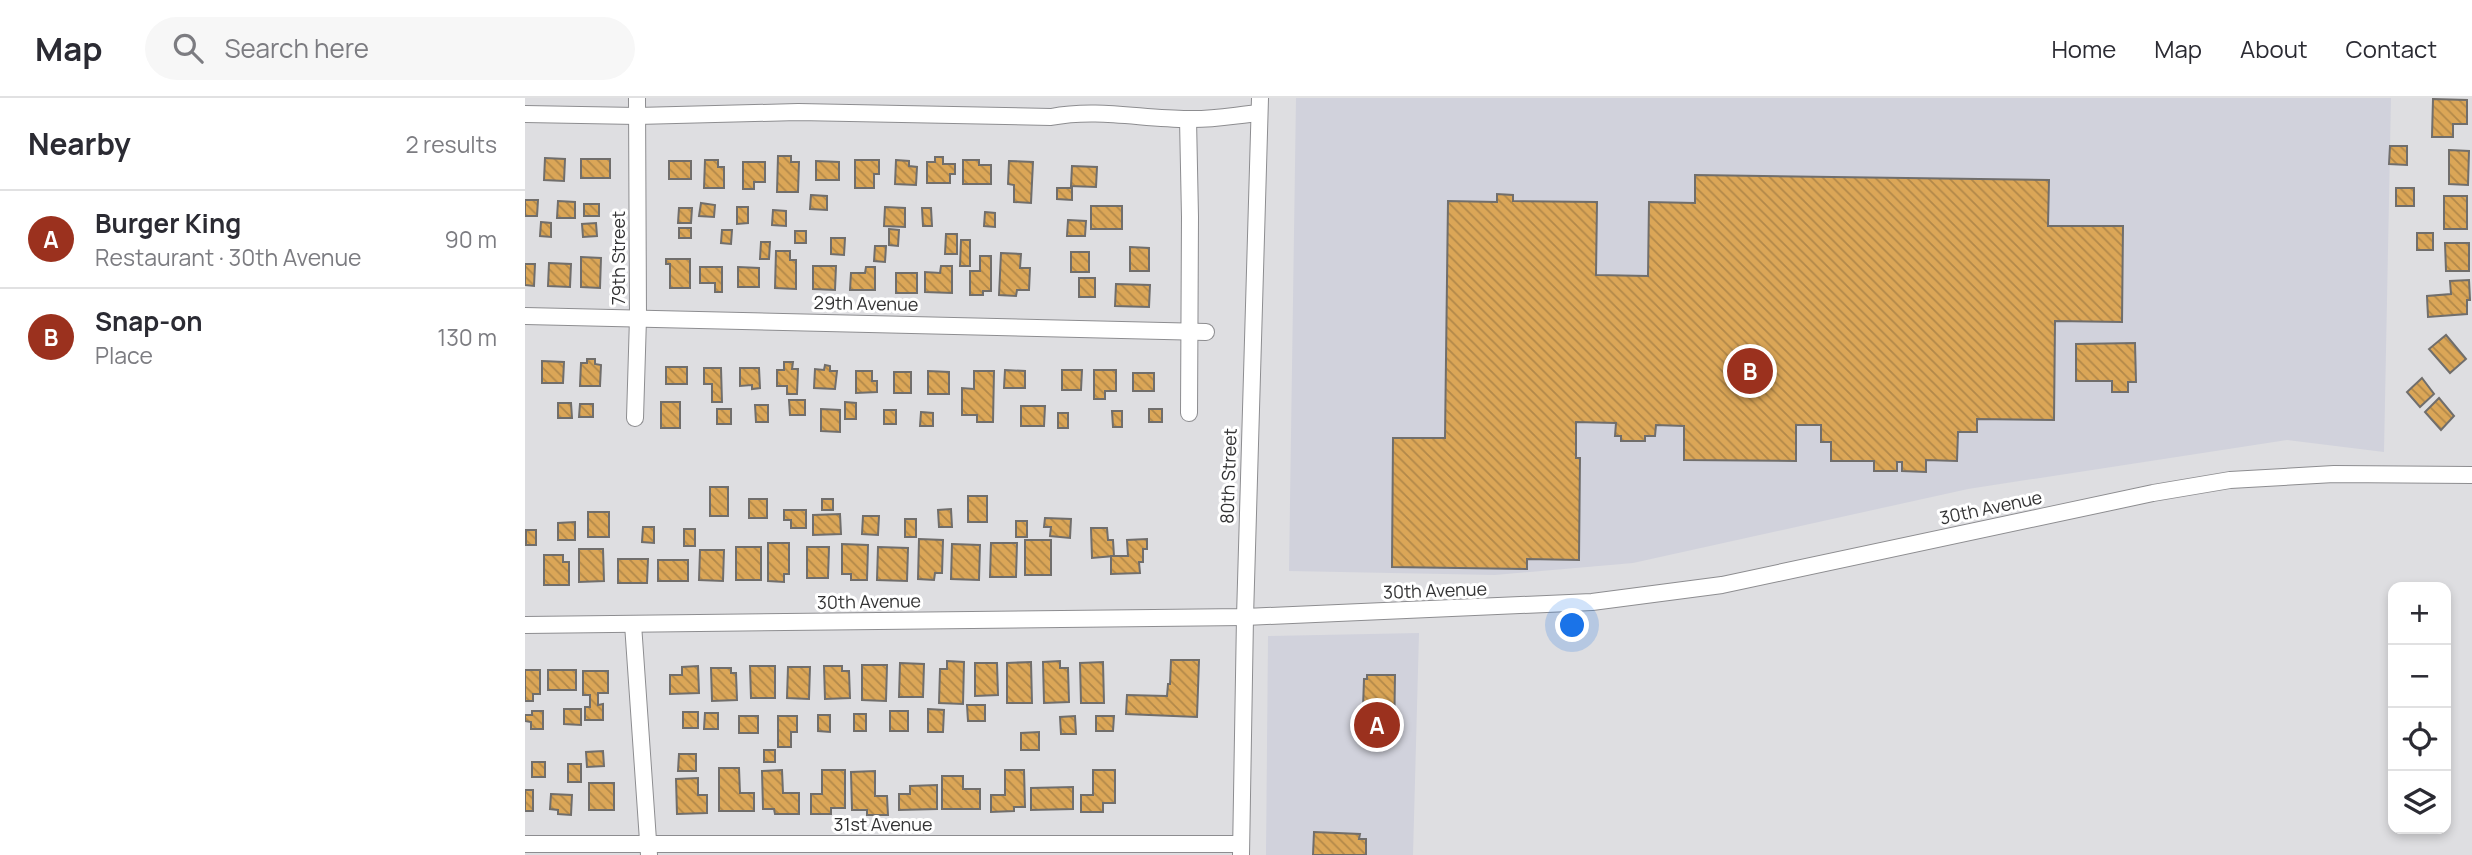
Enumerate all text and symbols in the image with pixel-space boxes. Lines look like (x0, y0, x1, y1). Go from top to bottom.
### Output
search box (145, 17, 635, 80)
text: Map (35, 26, 103, 71)
icon: search (169, 29, 207, 67)
text: Search here (225, 30, 369, 66)
text: Home (2051, 32, 2116, 65)
text: Map (2154, 32, 2202, 65)
text: About (2240, 32, 2308, 65)
text: Contact (2346, 32, 2437, 65)
text: Nearby (28, 123, 131, 164)
text: 2 results (405, 128, 497, 160)
text: Burger King (95, 205, 241, 241)
street label: 79th Street (606, 211, 630, 305)
text: A (43, 223, 59, 255)
text: 90 m (445, 223, 497, 255)
text: Restaurant · 30th Avenue (95, 241, 362, 273)
street label: 29th Avenue (814, 290, 919, 316)
text: Snap-on (95, 303, 203, 339)
text: B (44, 321, 58, 353)
text: 130 m (437, 321, 497, 353)
text: Place (95, 339, 153, 371)
pin: B (1727, 345, 1773, 397)
street label: 80th Street (1214, 428, 1242, 524)
street label: 30th Avenue (1937, 484, 2044, 530)
street label: 30th Avenue (1383, 576, 1487, 604)
map controls (2388, 582, 2451, 834)
button: + (2388, 582, 2451, 645)
street label: 30th Avenue (817, 588, 921, 614)
your location (1555, 608, 1589, 642)
button: − (2388, 645, 2451, 708)
pin: A (1354, 699, 1400, 751)
button: locate (2388, 708, 2451, 771)
button: layers (2388, 771, 2451, 834)
street label: 31st Avenue (834, 812, 932, 836)

